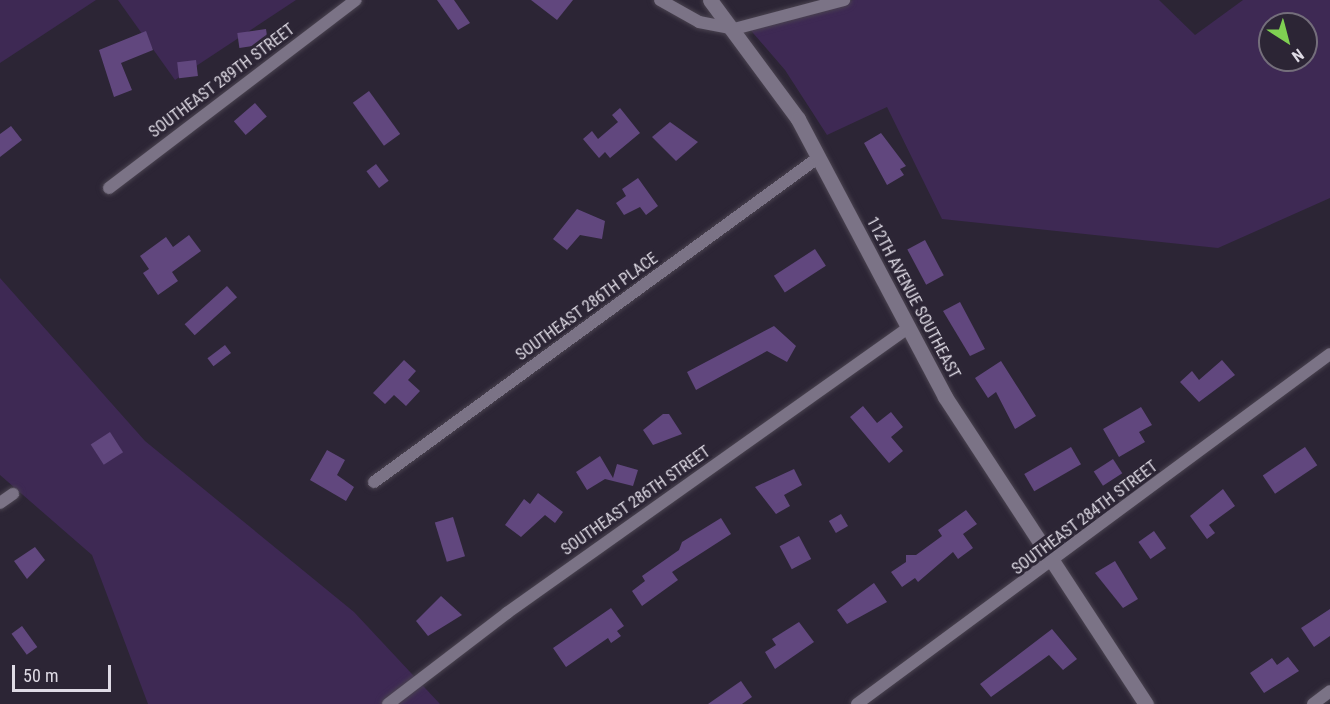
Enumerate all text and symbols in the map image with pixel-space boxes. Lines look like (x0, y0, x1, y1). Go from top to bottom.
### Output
north arrow (1258, 12, 1318, 72)
street label: SOUTHEAST 289TH STREET (145, 20, 299, 142)
text: N (1288, 45, 1307, 66)
street label: 112TH AVENUE SOUTHEAST (862, 214, 964, 382)
street label: SOUTHEAST 286TH PLACE (512, 249, 662, 365)
street label: SOUTHEAST 286TH STREET (558, 442, 714, 560)
street label: SOUTHEAST 284TH STREET (1008, 457, 1162, 579)
scale bar (15, 653, 114, 691)
text: 50 m (23, 665, 58, 686)

